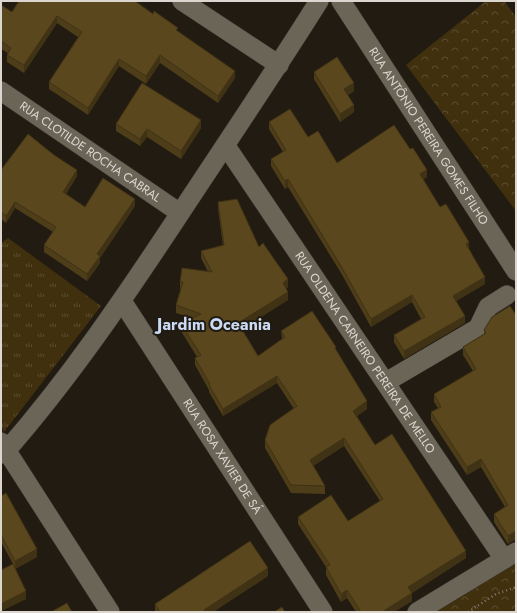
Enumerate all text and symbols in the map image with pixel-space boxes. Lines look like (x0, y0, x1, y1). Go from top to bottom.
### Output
street label: RUA ANTÔNIO PEREIRA GOMES FILHO (364, 44, 493, 228)
street label: RUA CLOTILDE ROCHA CABRAL (16, 97, 165, 207)
street label: RUA OLDENA CARNEIRO PEREIRA DE MELLO (291, 248, 440, 457)
district label: Jardim Oceania (154, 313, 271, 336)
street label: RUA ROSA XAVIER DE SÁ (178, 395, 266, 518)

